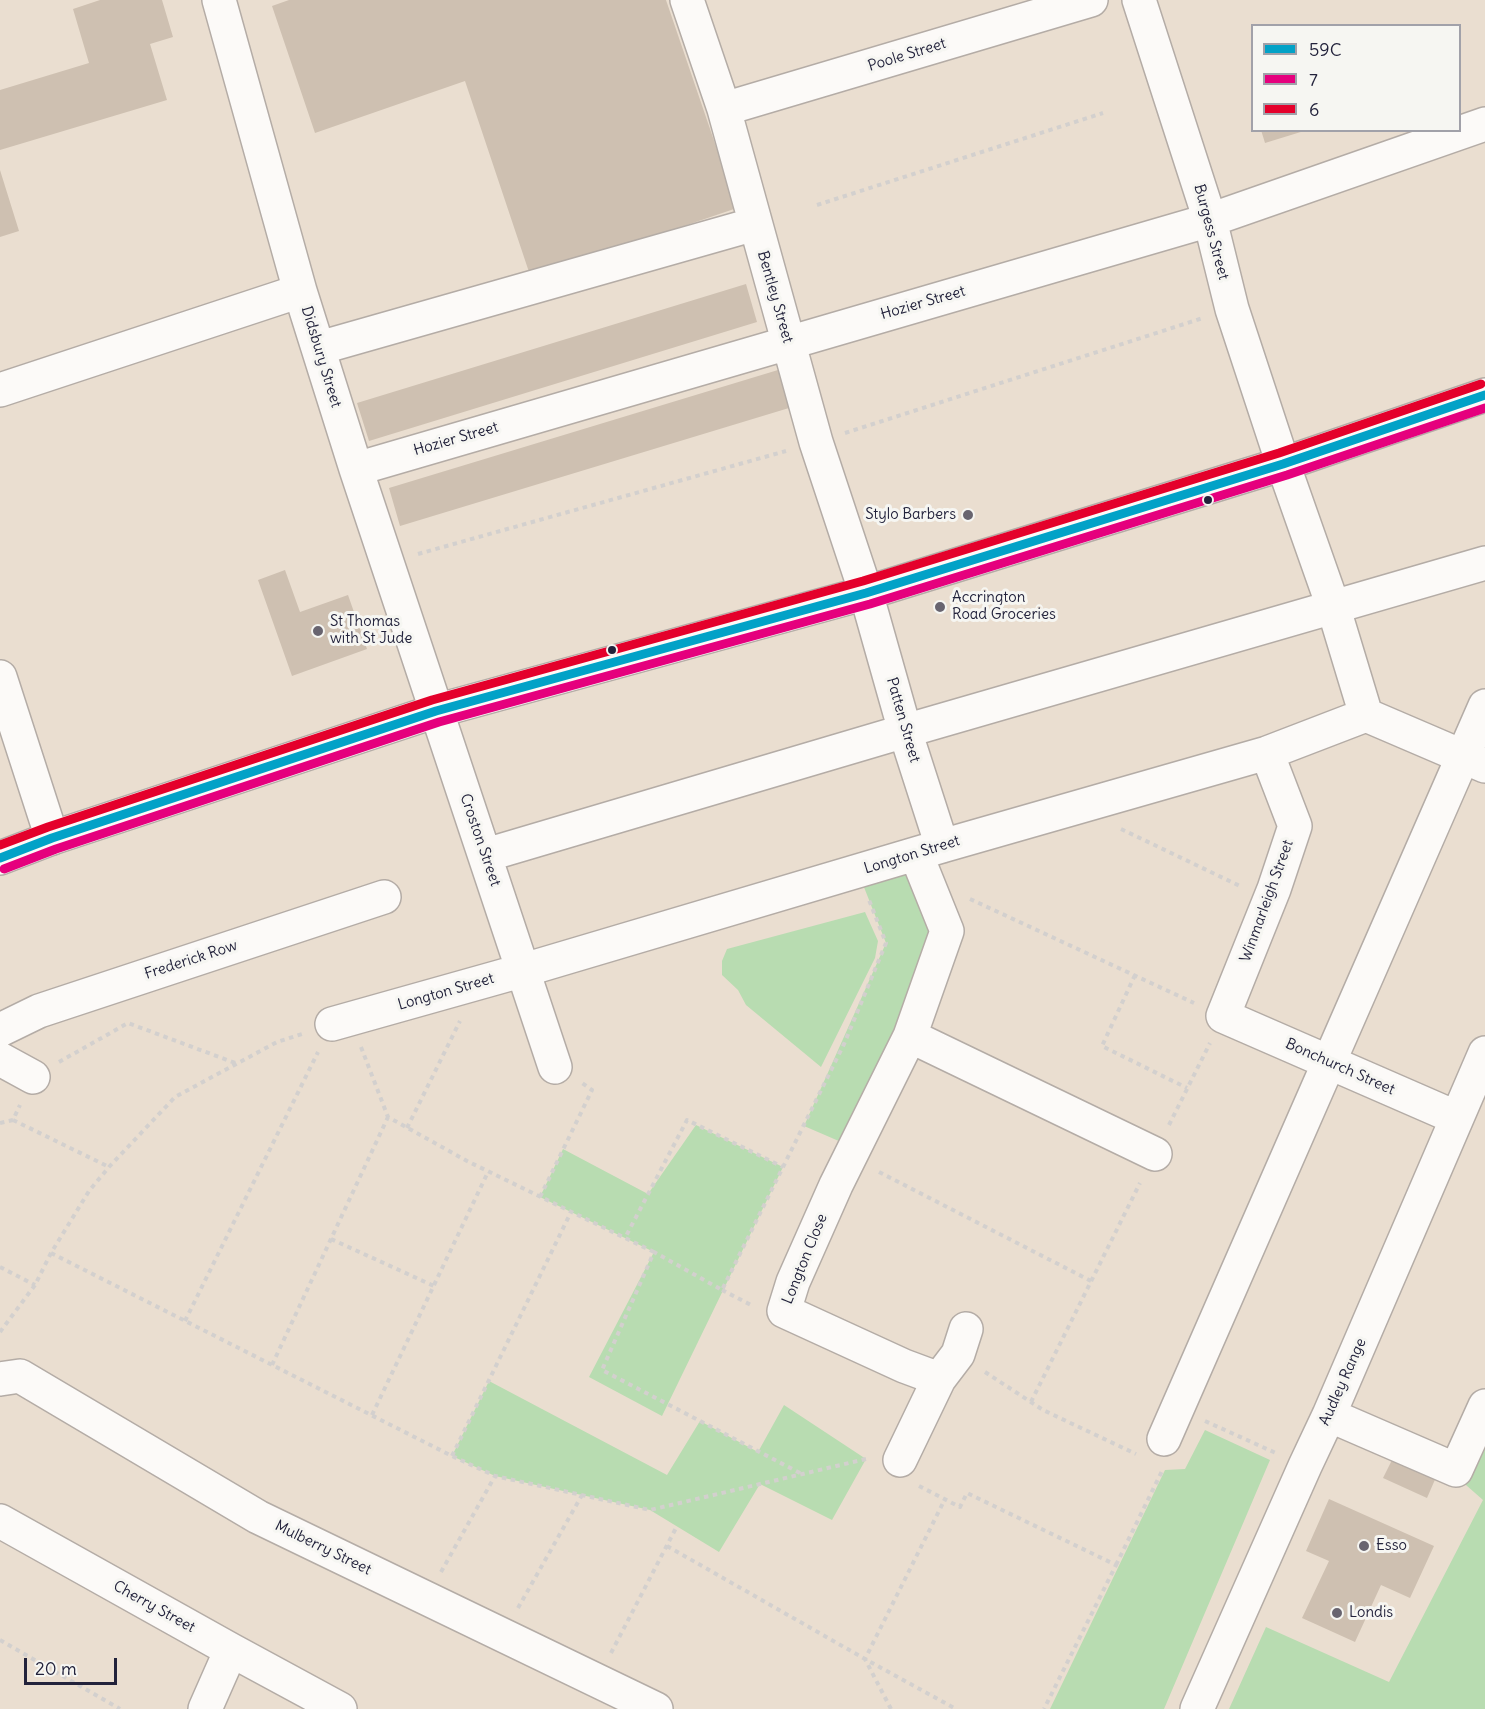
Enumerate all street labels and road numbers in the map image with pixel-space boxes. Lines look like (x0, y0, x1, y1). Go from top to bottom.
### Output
street label: Poole Street (866, 35, 948, 75)
street label: Burgess Street (1190, 182, 1232, 282)
street label: Bentley Street (753, 249, 797, 345)
street label: Hozier Street (879, 282, 967, 324)
street label: Didsbury Street (297, 304, 345, 410)
street label: Hozier Street (412, 418, 500, 460)
street label: Patten Street (882, 675, 924, 765)
street label: Croston Street (456, 791, 504, 889)
street label: Longton Street (862, 832, 962, 878)
street label: Winmarleigh Street (1236, 837, 1298, 965)
street label: Frederick Row (142, 937, 240, 983)
street label: Longton Street (396, 970, 496, 1014)
street label: Bonchurch Street (1283, 1035, 1397, 1099)
street label: Longton Close (779, 1211, 831, 1307)
street label: Audley Range (1316, 1335, 1370, 1429)
street label: Mulberry Street (272, 1517, 374, 1579)
street label: Cherry Street (110, 1577, 198, 1637)

